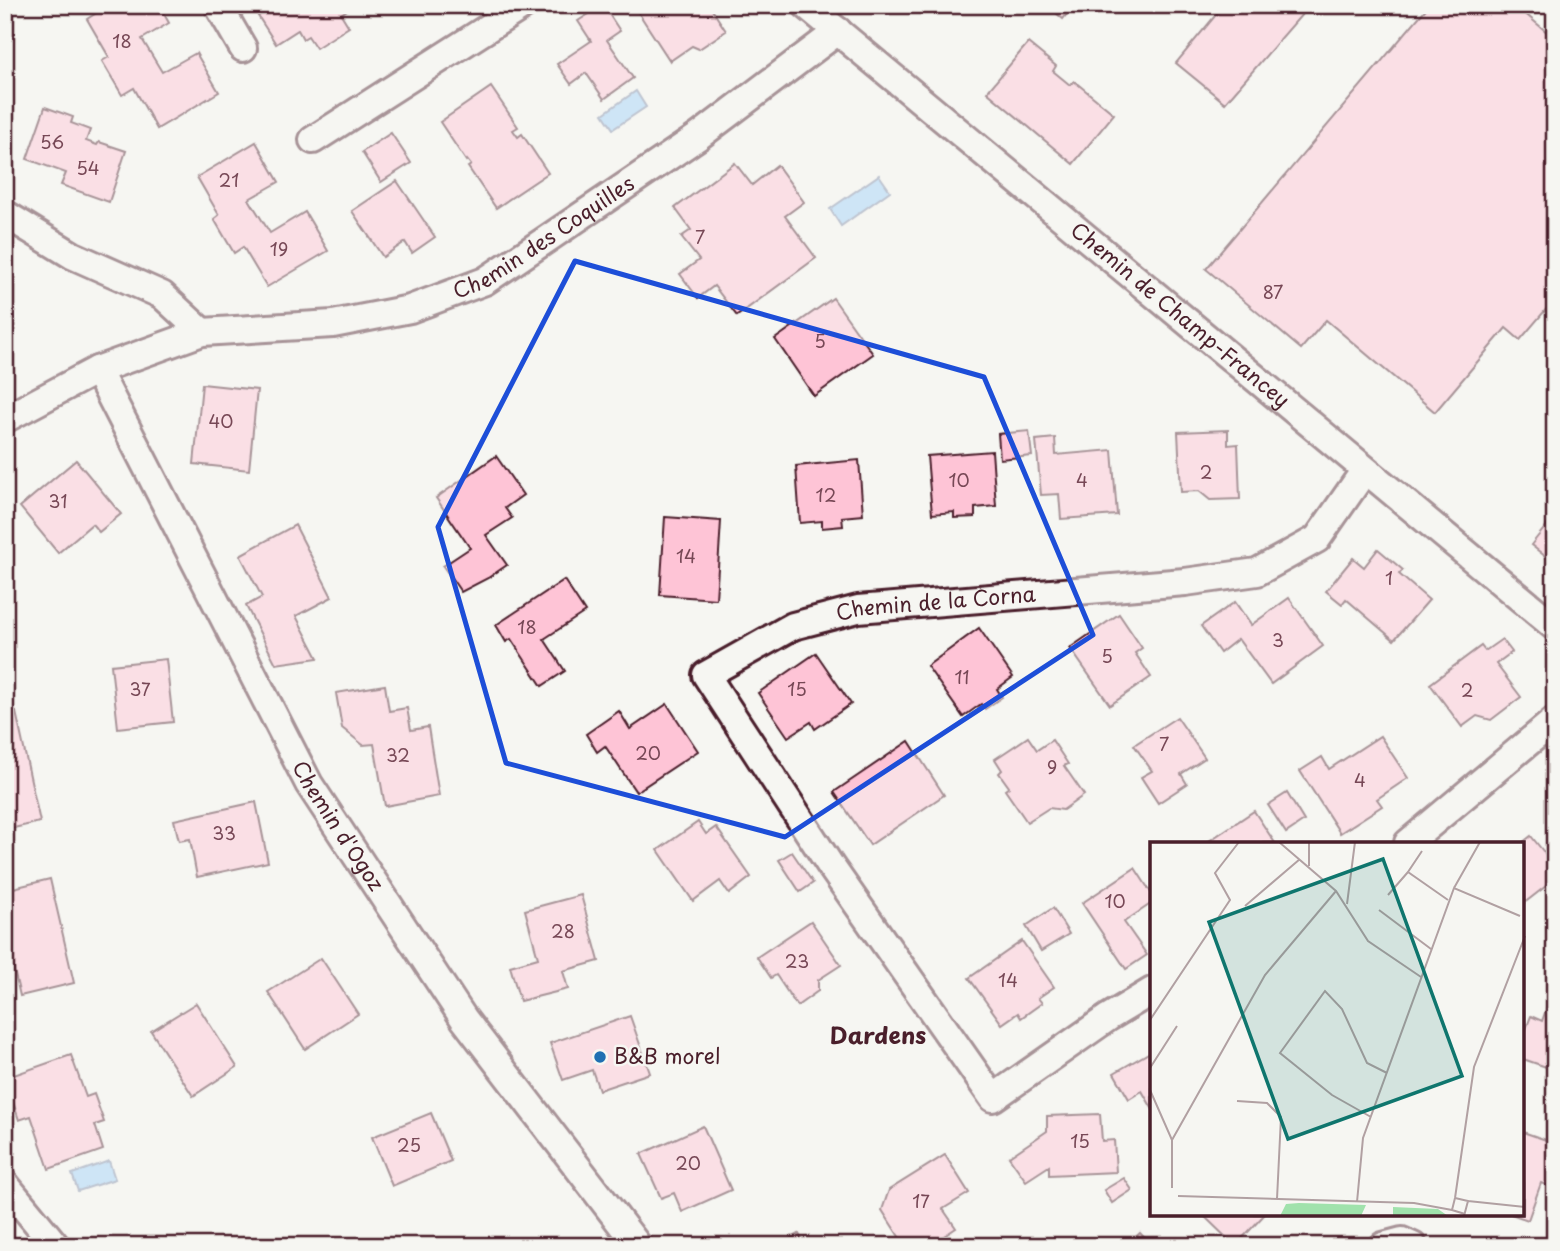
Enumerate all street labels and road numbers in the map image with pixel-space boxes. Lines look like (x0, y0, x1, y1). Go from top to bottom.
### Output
street label: Chemin des Coquilles (448, 166, 640, 306)
street label: Chemin de Champ-Francey (1065, 213, 1298, 415)
street label: Chemin de la Corna (832, 576, 1037, 628)
street label: Chemin d'Ogoz (286, 754, 393, 897)

